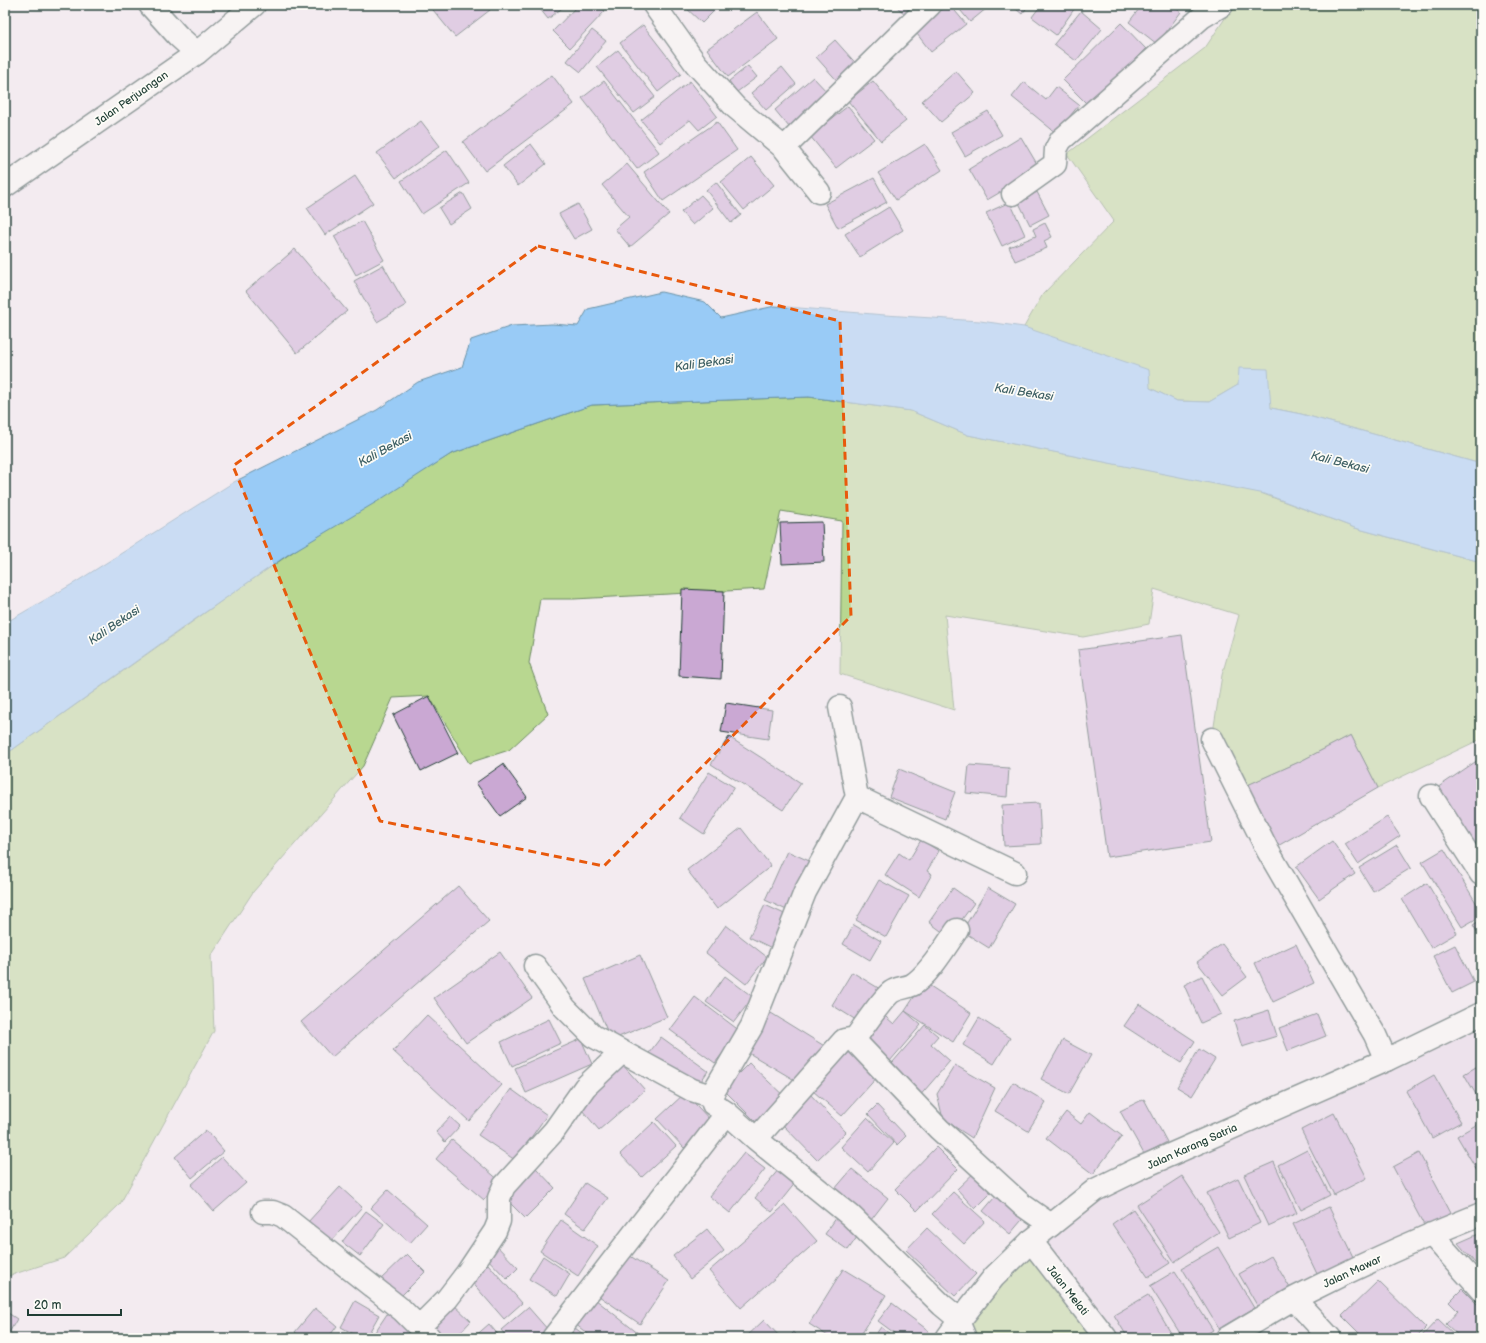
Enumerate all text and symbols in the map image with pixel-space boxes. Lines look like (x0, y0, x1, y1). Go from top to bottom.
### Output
street label: Jalan Perjuangan (92, 68, 170, 129)
water label: Kali Bekasi (674, 352, 736, 375)
water label: Kali Bekasi (993, 380, 1056, 405)
water label: Kali Bekasi (356, 428, 416, 470)
water label: Kali Bekasi (1309, 448, 1372, 477)
water label: Kali Bekasi (86, 602, 144, 648)
street label: Jalan Karang Satria (1145, 1121, 1239, 1172)
street label: Jalan Mawar (1321, 1252, 1384, 1291)
street label: Jalan Melati (1044, 1263, 1091, 1318)
scale bar (28, 1291, 121, 1317)
text: 20 m (34, 1298, 61, 1313)

